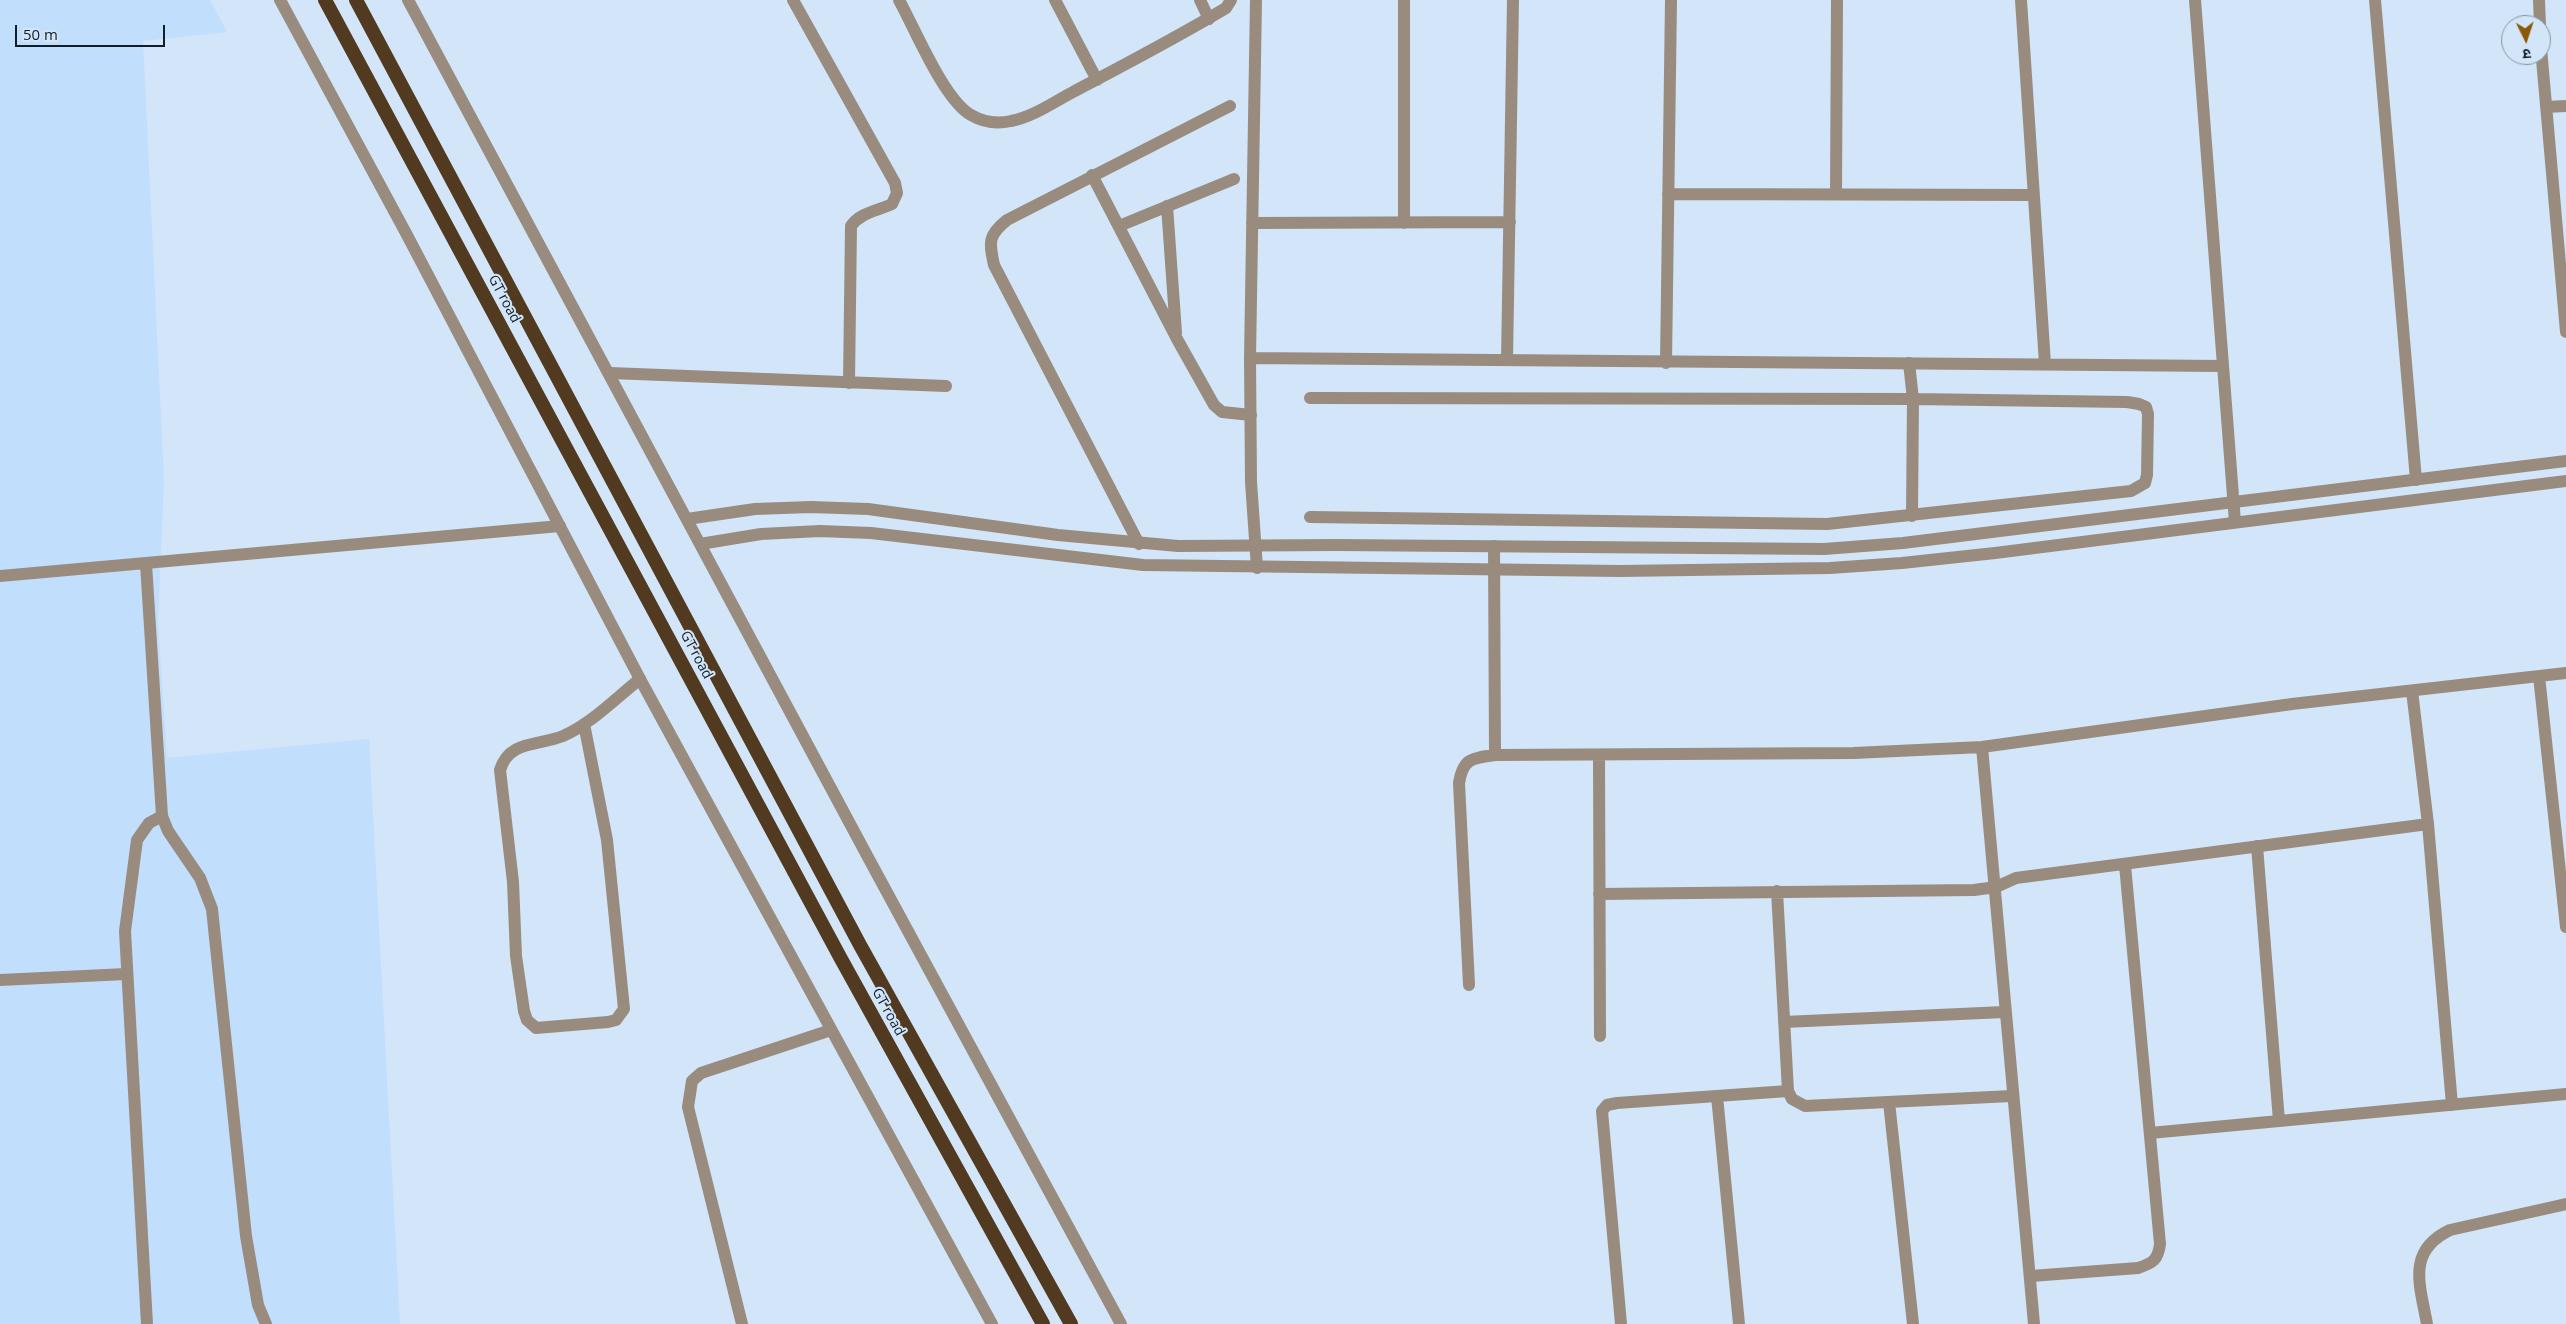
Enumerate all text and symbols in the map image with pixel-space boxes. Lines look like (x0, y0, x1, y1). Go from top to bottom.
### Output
scale bar (18, 15, 168, 47)
north arrow (2501, 15, 2551, 65)
text: 50 m (23, 24, 58, 44)
text: उ (2522, 45, 2532, 64)
street label: GT road (484, 272, 524, 326)
street label: GT road (676, 628, 716, 682)
street label: GT road (868, 985, 908, 1039)

